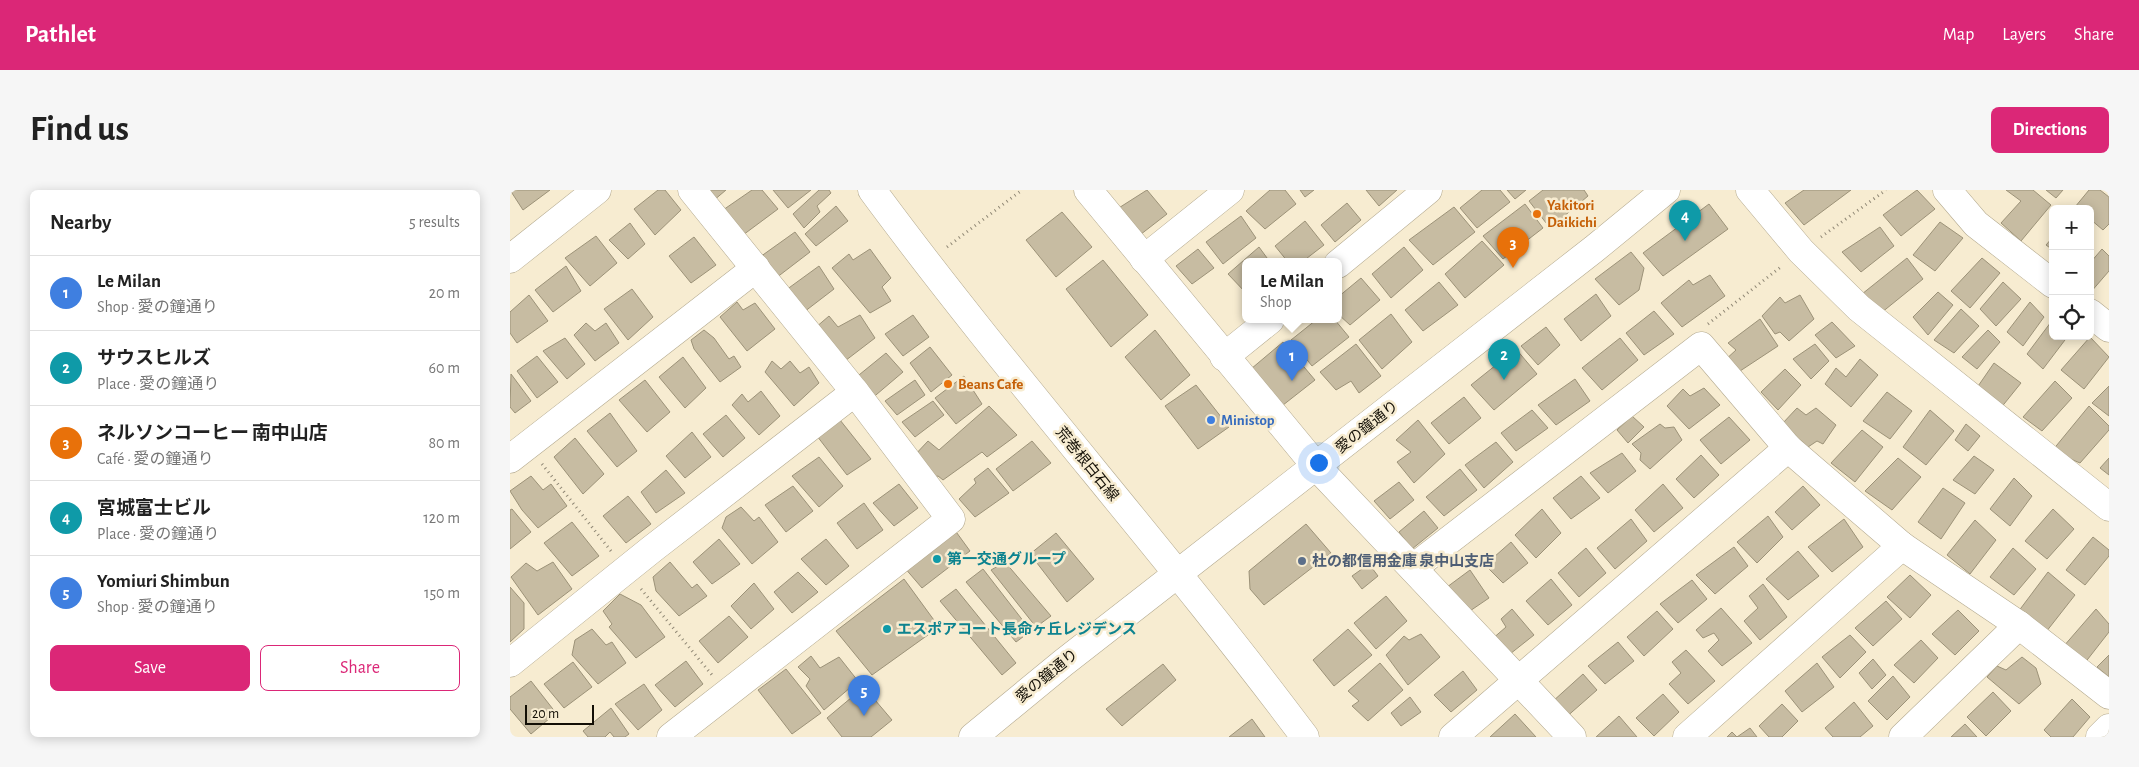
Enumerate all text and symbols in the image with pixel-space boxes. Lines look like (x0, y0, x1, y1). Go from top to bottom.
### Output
text: Pathlet (25, 23, 96, 47)
text: Map (1943, 26, 1974, 44)
text: Layers (2002, 26, 2046, 44)
text: Share (2074, 26, 2114, 44)
button: Directions (1991, 107, 2109, 153)
text: Find us (30, 112, 129, 147)
place label: Yakitori Daikichi (1547, 198, 1597, 230)
pin: 4 (1669, 200, 1701, 241)
map controls (2049, 205, 2094, 340)
button: + (2049, 205, 2094, 250)
marker: Yakitori Daikichi (1531, 208, 1543, 220)
text: Nearby (50, 212, 111, 233)
text: 5 results (409, 214, 460, 230)
pin: 3 (1497, 227, 1529, 268)
button: − (2049, 250, 2094, 295)
popup (1242, 258, 1342, 323)
text: Le Milan (97, 272, 161, 291)
text: Le Milan (1260, 272, 1324, 291)
text: 1 (63, 285, 69, 301)
text: 20 m (429, 285, 460, 301)
text: Shop (1260, 294, 1292, 310)
button: locate (2049, 295, 2094, 340)
text: Shop · 愛の鐘通り (97, 299, 218, 315)
pin: 2 (1488, 339, 1520, 380)
pin: 1 (1276, 340, 1308, 381)
text: サウスヒルズ (97, 349, 211, 368)
text: 2 (62, 360, 70, 376)
text: 60 m (429, 360, 460, 376)
text: Place · 愛の鐘通り (97, 376, 219, 392)
place label: Beans Cafe (958, 377, 1023, 392)
marker: Beans Cafe (942, 378, 954, 390)
street label: 愛の鐘通り (1332, 396, 1401, 456)
place label: Ministop (1221, 413, 1275, 428)
marker: Ministop (1205, 414, 1217, 426)
text: ネルソンコーヒー 南中山店 (97, 424, 328, 443)
street label: 荒巻根白石線 (1053, 424, 1122, 504)
text: 3 (63, 435, 69, 451)
text: 80 m (429, 435, 460, 451)
your location (1306, 450, 1332, 476)
text: Café · 愛の鐘通り (97, 451, 213, 467)
text: 宮城富士ビル (97, 499, 211, 518)
text: 4 (62, 510, 70, 526)
text: 120 m (423, 510, 460, 526)
text: Place · 愛の鐘通り (97, 526, 219, 542)
place label: 第一交通グループ (947, 551, 1066, 567)
marker: 第一交通グループ (931, 553, 943, 565)
place label: 杜の都信用金庫 泉中山支店 (1312, 553, 1494, 569)
marker: 杜の都信用金庫 泉中山支店 (1296, 555, 1308, 567)
text: Yomiuri Shimbun (97, 572, 230, 591)
text: 5 (63, 585, 69, 601)
text: 150 m (424, 585, 460, 601)
text: Shop · 愛の鐘通り (97, 599, 218, 615)
place label: エスポアコート長命ヶ丘レジデンス (897, 621, 1137, 637)
marker: エスポアコート長命ヶ丘レジデンス (881, 623, 893, 635)
button: Save (50, 645, 250, 691)
button: Share (260, 645, 460, 691)
street label: 愛の鐘通り (1012, 645, 1081, 705)
pin: 5 (848, 675, 880, 716)
scale bar (525, 702, 594, 725)
text: 20 m (532, 707, 559, 721)

